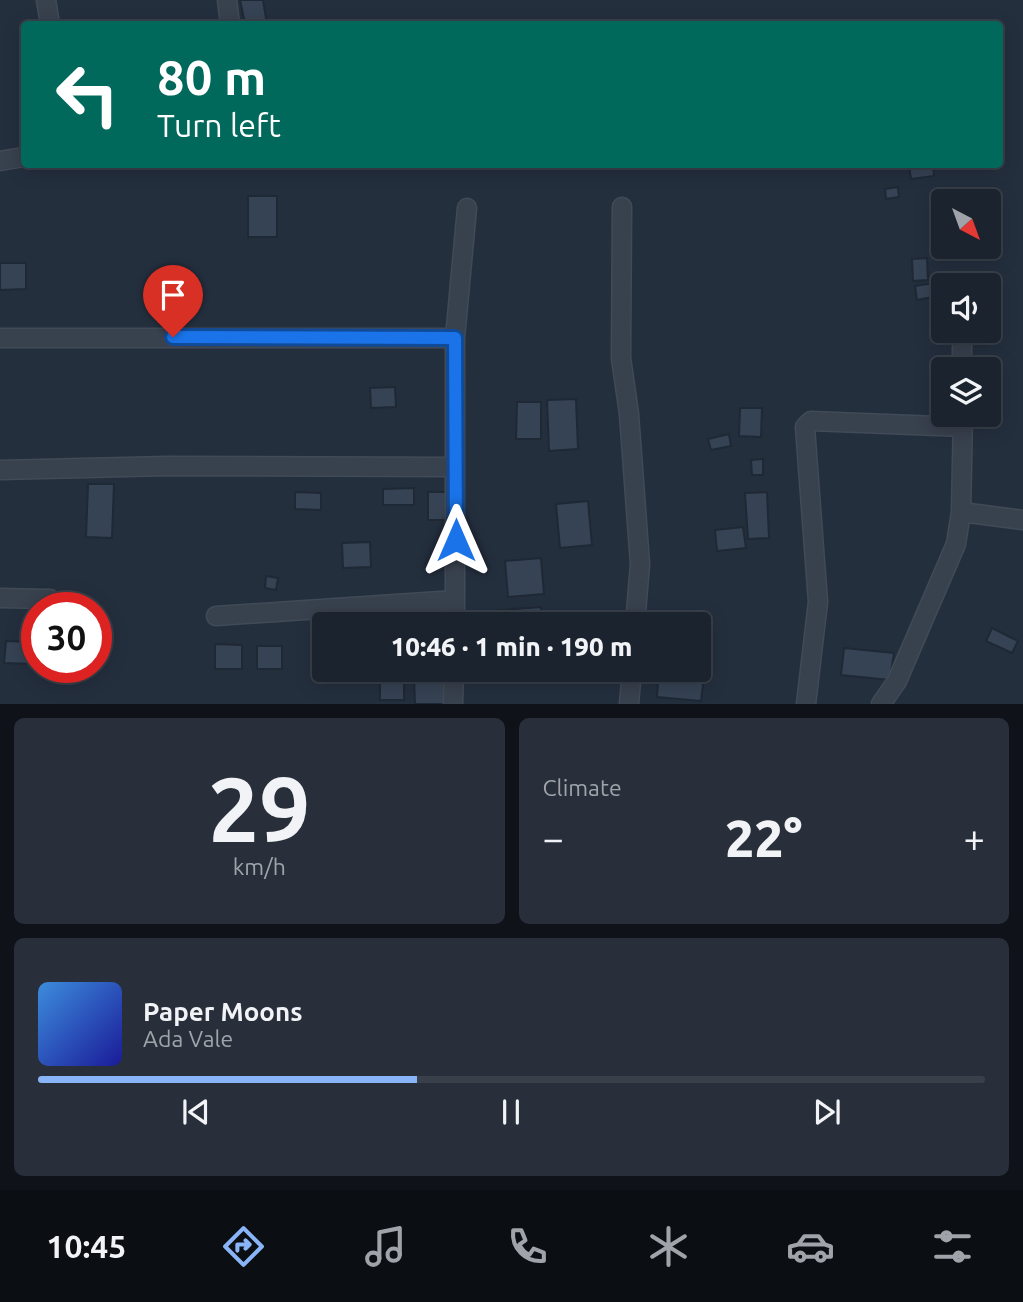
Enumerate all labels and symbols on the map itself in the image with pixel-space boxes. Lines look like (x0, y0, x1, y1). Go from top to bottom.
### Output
north arrow (931, 189, 1001, 259)
pin (143, 265, 203, 337)
position arrow (419, 503, 493, 577)
speed limit sign: 30 (21, 592, 112, 683)

